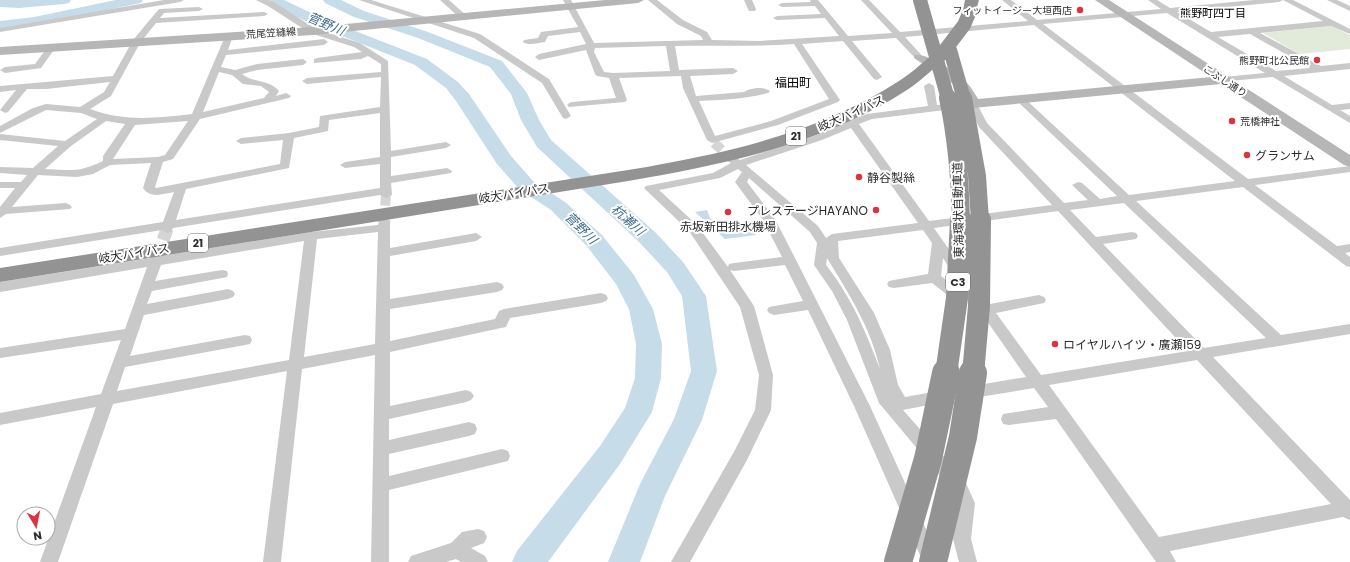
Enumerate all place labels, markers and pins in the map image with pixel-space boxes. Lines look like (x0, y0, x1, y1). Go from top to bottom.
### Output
place label: フィットイージー大垣西店 (952, 3, 1072, 18)
marker: フィットイージー大垣西店 (1075, 5, 1085, 15)
place label: 熊野町北公民館 (1239, 53, 1309, 68)
marker: 熊野町北公民館 (1312, 55, 1322, 65)
place label: 荒橋神社 (1240, 114, 1280, 129)
marker: 荒橋神社 (1227, 116, 1237, 126)
place label: グランサム (1255, 147, 1315, 164)
marker: グランサム (1242, 150, 1252, 160)
place label: 静谷製絲 (867, 169, 915, 186)
marker: 静谷製絲 (854, 172, 864, 182)
place label: プレステージHAYANO (747, 202, 868, 219)
marker: プレステージHAYANO (871, 205, 881, 215)
marker: 赤坂新田排水機場 (723, 207, 733, 217)
place label: 赤坂新田排水機場 (680, 218, 776, 235)
place label: ロイヤルハイツ・廣瀬159 (1063, 336, 1201, 353)
marker: ロイヤルハイツ・廣瀬159 (1050, 339, 1060, 349)

